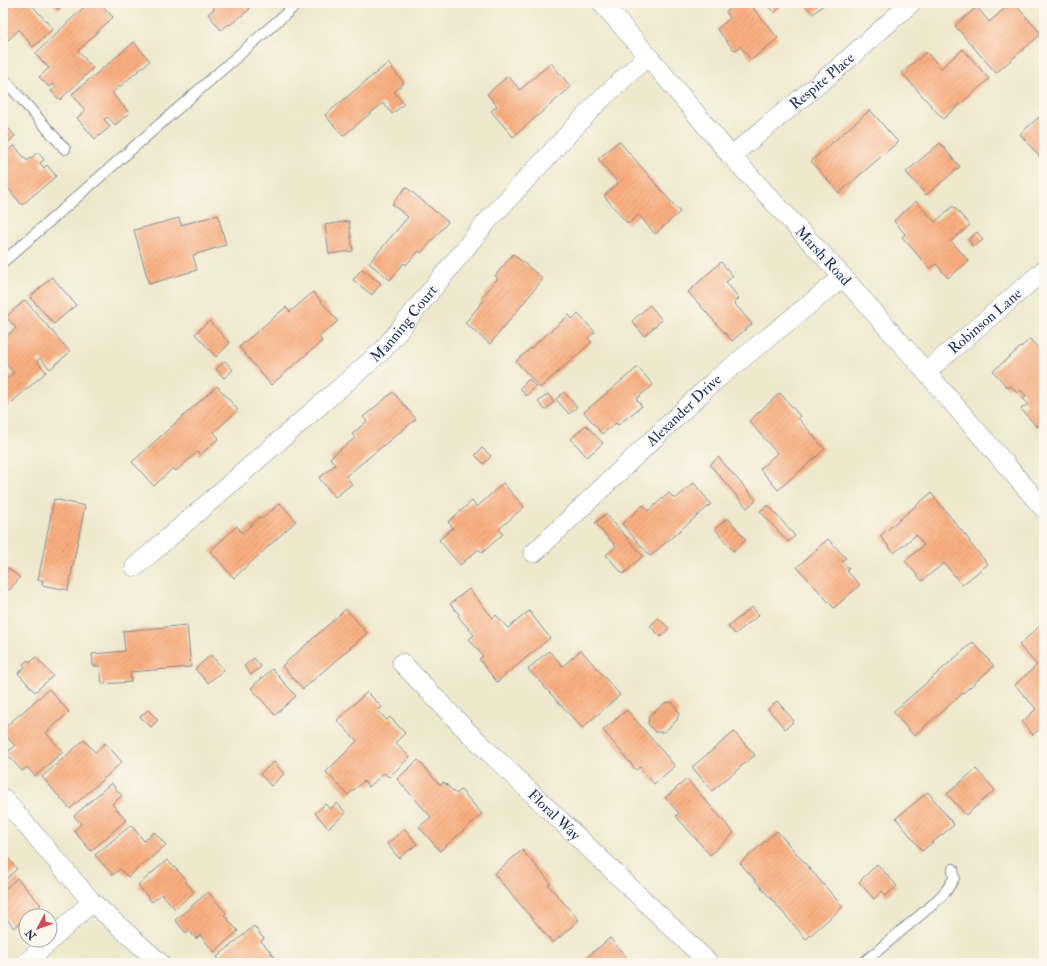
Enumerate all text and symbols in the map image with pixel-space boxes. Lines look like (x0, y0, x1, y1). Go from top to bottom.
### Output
street label: Respite Place (786, 48, 858, 113)
street label: Marsh Road (791, 222, 856, 290)
street label: Manning Court (366, 281, 441, 366)
street label: Robinson Lane (944, 284, 1026, 358)
street label: Alexander Drive (641, 370, 725, 451)
street label: Floral Way (524, 785, 585, 845)
north arrow (18, 908, 58, 948)
text: N (22, 925, 40, 943)

